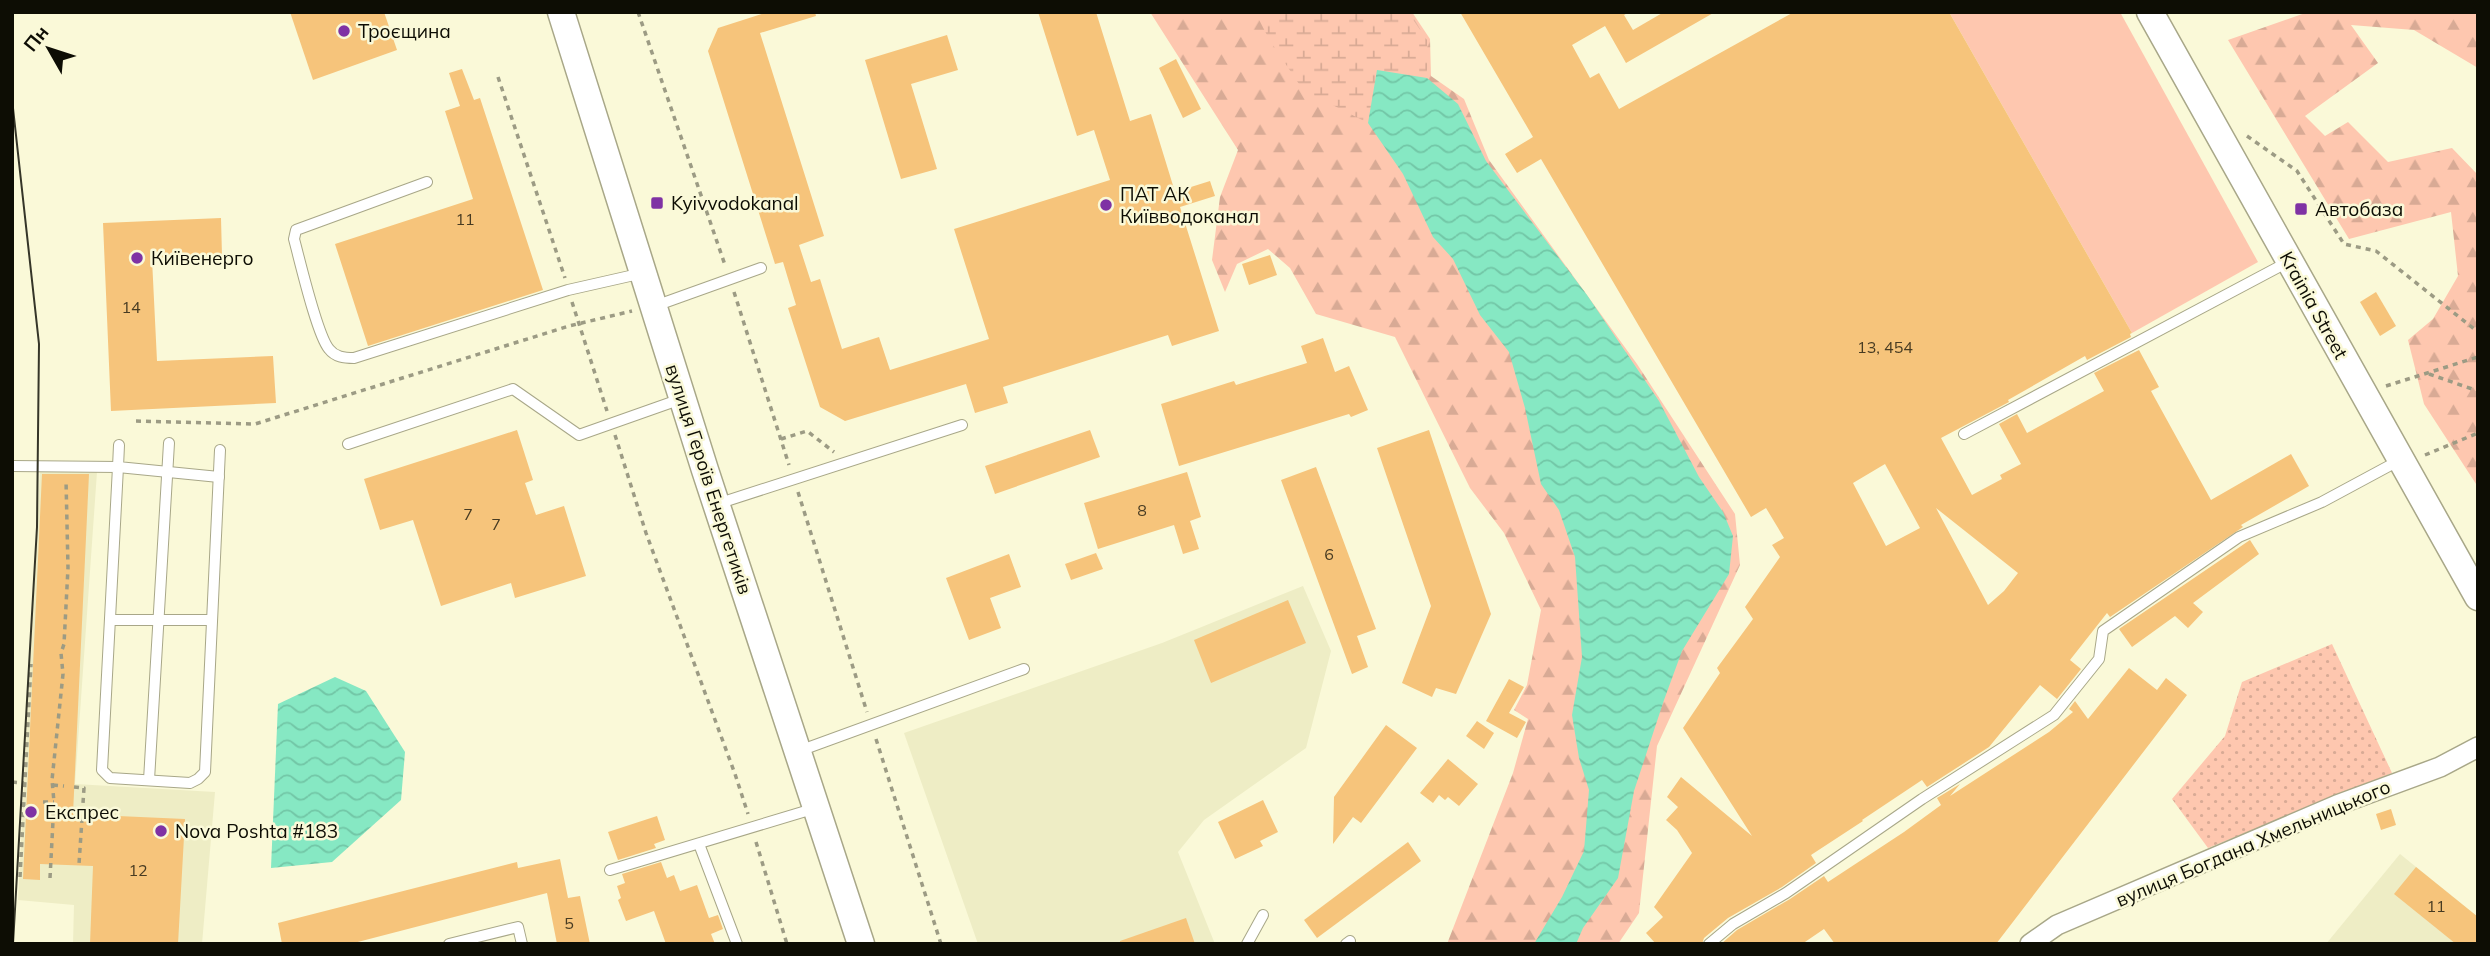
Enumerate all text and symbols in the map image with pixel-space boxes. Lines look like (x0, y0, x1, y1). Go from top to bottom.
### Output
north arrow (14, 14, 84, 84)
place label: Троєщина (358, 19, 451, 43)
text: Пн (18, 20, 53, 56)
marker: Троєщина (336, 23, 352, 39)
place label: ПАТ АК Київводоканал (1120, 182, 1259, 228)
place label: Kyivvodokanal (671, 191, 799, 215)
marker: Kyivvodokanal (649, 195, 665, 211)
marker: ПАТ АК Київводоканал (1098, 197, 1114, 213)
place label: Автобаза (2315, 197, 2403, 221)
marker: Автобаза (2293, 201, 2309, 217)
house number: 11 (455, 209, 475, 229)
place label: Київенерго (151, 246, 254, 270)
street label: Krainia Street (2275, 247, 2354, 363)
marker: Київенерго (129, 250, 145, 266)
house number: 14 (121, 297, 141, 317)
house number: 13, 454 (1857, 337, 1913, 357)
street label: вулиця Героїв Енергетиків (660, 361, 758, 597)
house number: 8 (1137, 500, 1147, 520)
house number: 7 (463, 504, 473, 524)
house number: 7 (491, 514, 501, 534)
house number: 6 (1324, 544, 1334, 564)
street label: вулиця Богдана Хмельницького (2112, 774, 2394, 912)
place label: Експрес (45, 800, 119, 824)
marker: Експрес (23, 804, 39, 820)
place label: Nova Poshta #183 (175, 819, 338, 843)
marker: Nova Poshta #183 (153, 823, 169, 839)
house number: 12 (128, 860, 148, 880)
house number: 11 (2426, 896, 2446, 916)
house number: 5 (564, 913, 574, 933)

